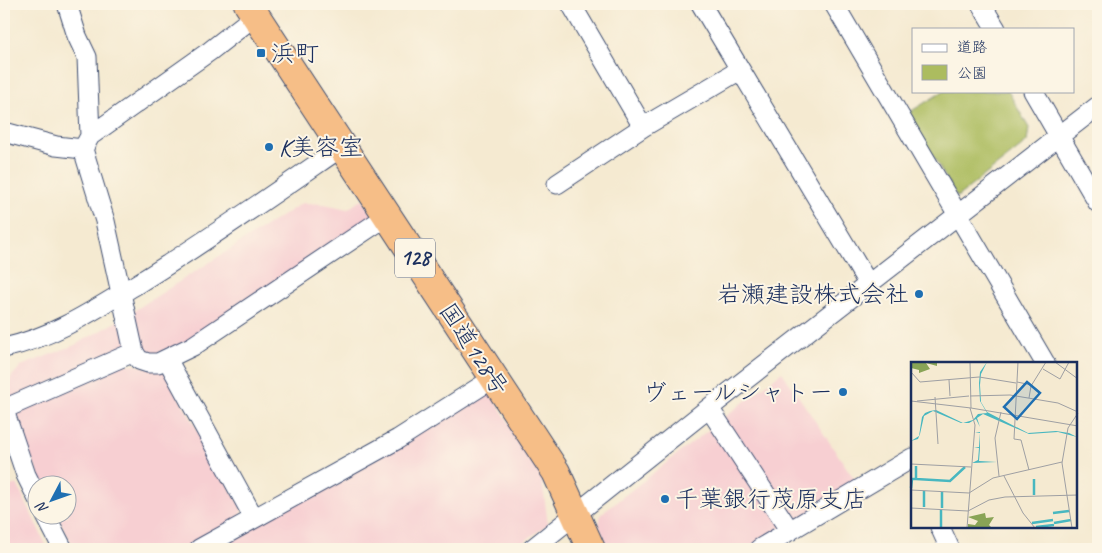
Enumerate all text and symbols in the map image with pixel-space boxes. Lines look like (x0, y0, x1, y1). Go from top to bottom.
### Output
legend (912, 28, 1074, 92)
place label: 浜町 (271, 38, 319, 68)
text: 道路 (957, 38, 987, 57)
marker: 浜町 (255, 47, 267, 59)
text: 公園 (957, 64, 987, 83)
place label: K美容室 (279, 132, 363, 162)
marker: K美容室 (263, 141, 275, 153)
road number: 128 (395, 238, 435, 278)
place label: 岩瀬建設株式会社 (717, 279, 909, 309)
marker: 岩瀬建設株式会社 (913, 288, 925, 300)
street label: 国道128号 (433, 297, 515, 401)
inset map (911, 362, 1077, 528)
place label: ヴェールシャトー (642, 377, 833, 407)
marker: ヴェールシャトー (837, 386, 849, 398)
north arrow (28, 476, 78, 526)
place label: 千葉銀行茂原支店 (675, 484, 867, 514)
marker: 千葉銀行茂原支店 (659, 493, 671, 505)
text: N (32, 498, 52, 517)

